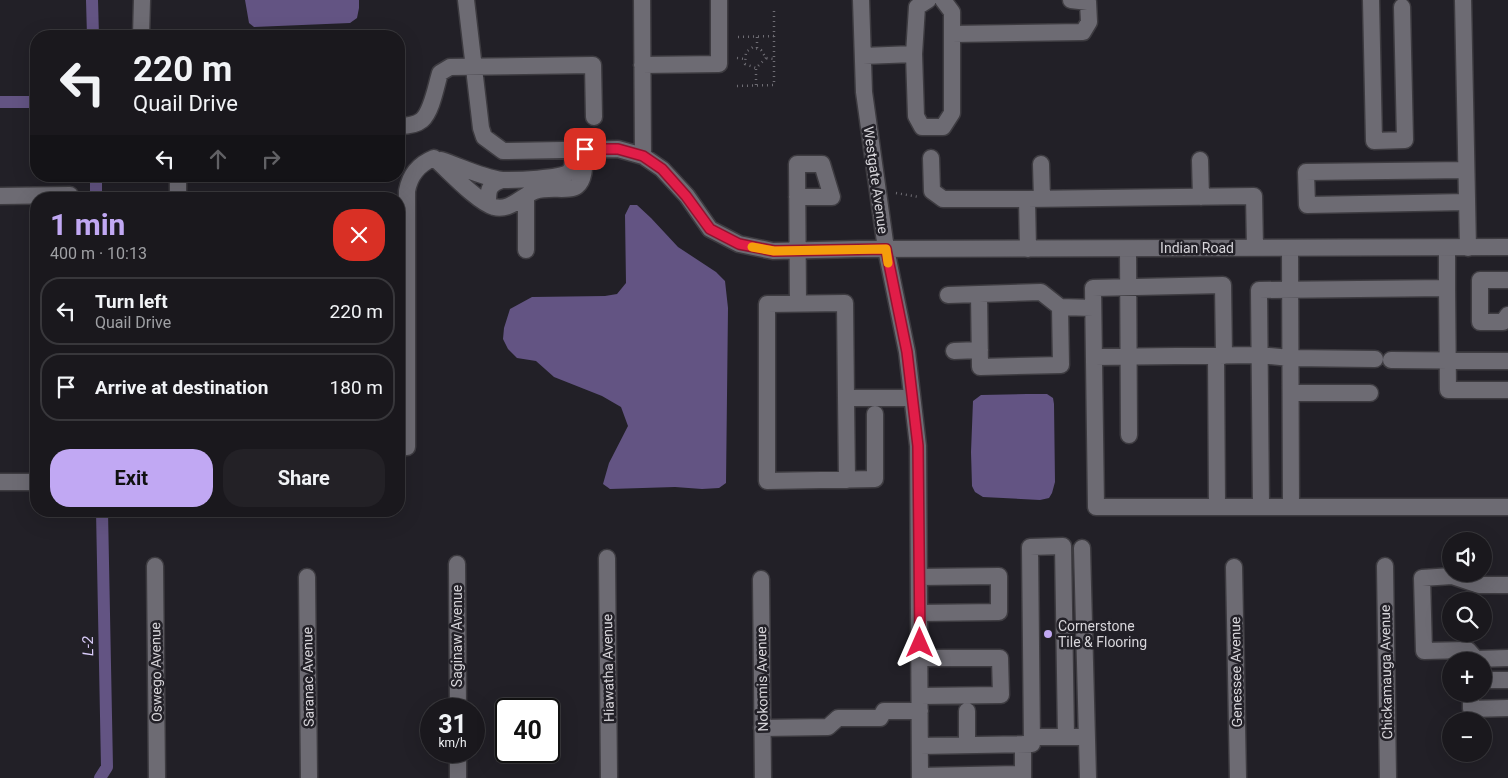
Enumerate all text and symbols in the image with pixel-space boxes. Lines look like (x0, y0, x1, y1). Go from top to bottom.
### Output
text: 220 m (133, 49, 232, 90)
icon: left (50, 50, 115, 115)
text: Quail Drive (133, 91, 238, 116)
street label: Westgate Avenue (861, 125, 891, 235)
pin (564, 128, 606, 170)
icon: arrive (571, 135, 599, 163)
icon: left (151, 145, 179, 173)
icon: ahead (204, 145, 232, 173)
icon: right (257, 145, 285, 173)
text: 1 min (50, 207, 125, 242)
button: close (333, 209, 385, 261)
street label: Indian Road (1160, 240, 1234, 256)
text: 400 m · 10:13 (50, 244, 147, 263)
text: Turn left (95, 290, 168, 313)
icon: left (52, 297, 80, 325)
text: 220 m (330, 300, 383, 323)
text: Quail Drive (95, 313, 171, 332)
icon: arrive (52, 373, 80, 401)
text: Arrive at destination (95, 376, 268, 399)
text: 180 m (330, 376, 383, 399)
button: Exit (50, 449, 213, 507)
button: Share (223, 449, 385, 507)
map controls (1442, 532, 1492, 762)
button: sound (1442, 532, 1492, 582)
street label: Saginaw Avenue (449, 585, 465, 687)
button: search (1442, 592, 1492, 642)
street label: Chickamauga Avenue (1377, 605, 1395, 739)
street label: Hiawatha Avenue (599, 614, 617, 722)
position arrow (893, 616, 945, 668)
street label: Genessee Avenue (1227, 617, 1245, 727)
place label: Cornerstone Tile & Flooring (1058, 618, 1147, 650)
street label: Oswego Avenue (147, 622, 165, 722)
street label: Nokomis Avenue (753, 626, 771, 732)
street label: Saranac Avenue (299, 627, 317, 727)
marker: Cornerstone Tile & Flooring (1042, 628, 1054, 640)
water label: L-2 (79, 636, 97, 656)
button: + (1442, 652, 1492, 702)
speed limit sign: 40 (495, 698, 560, 763)
text: 31 (438, 710, 467, 739)
button: − (1442, 712, 1492, 762)
text: km/h (438, 736, 467, 750)

